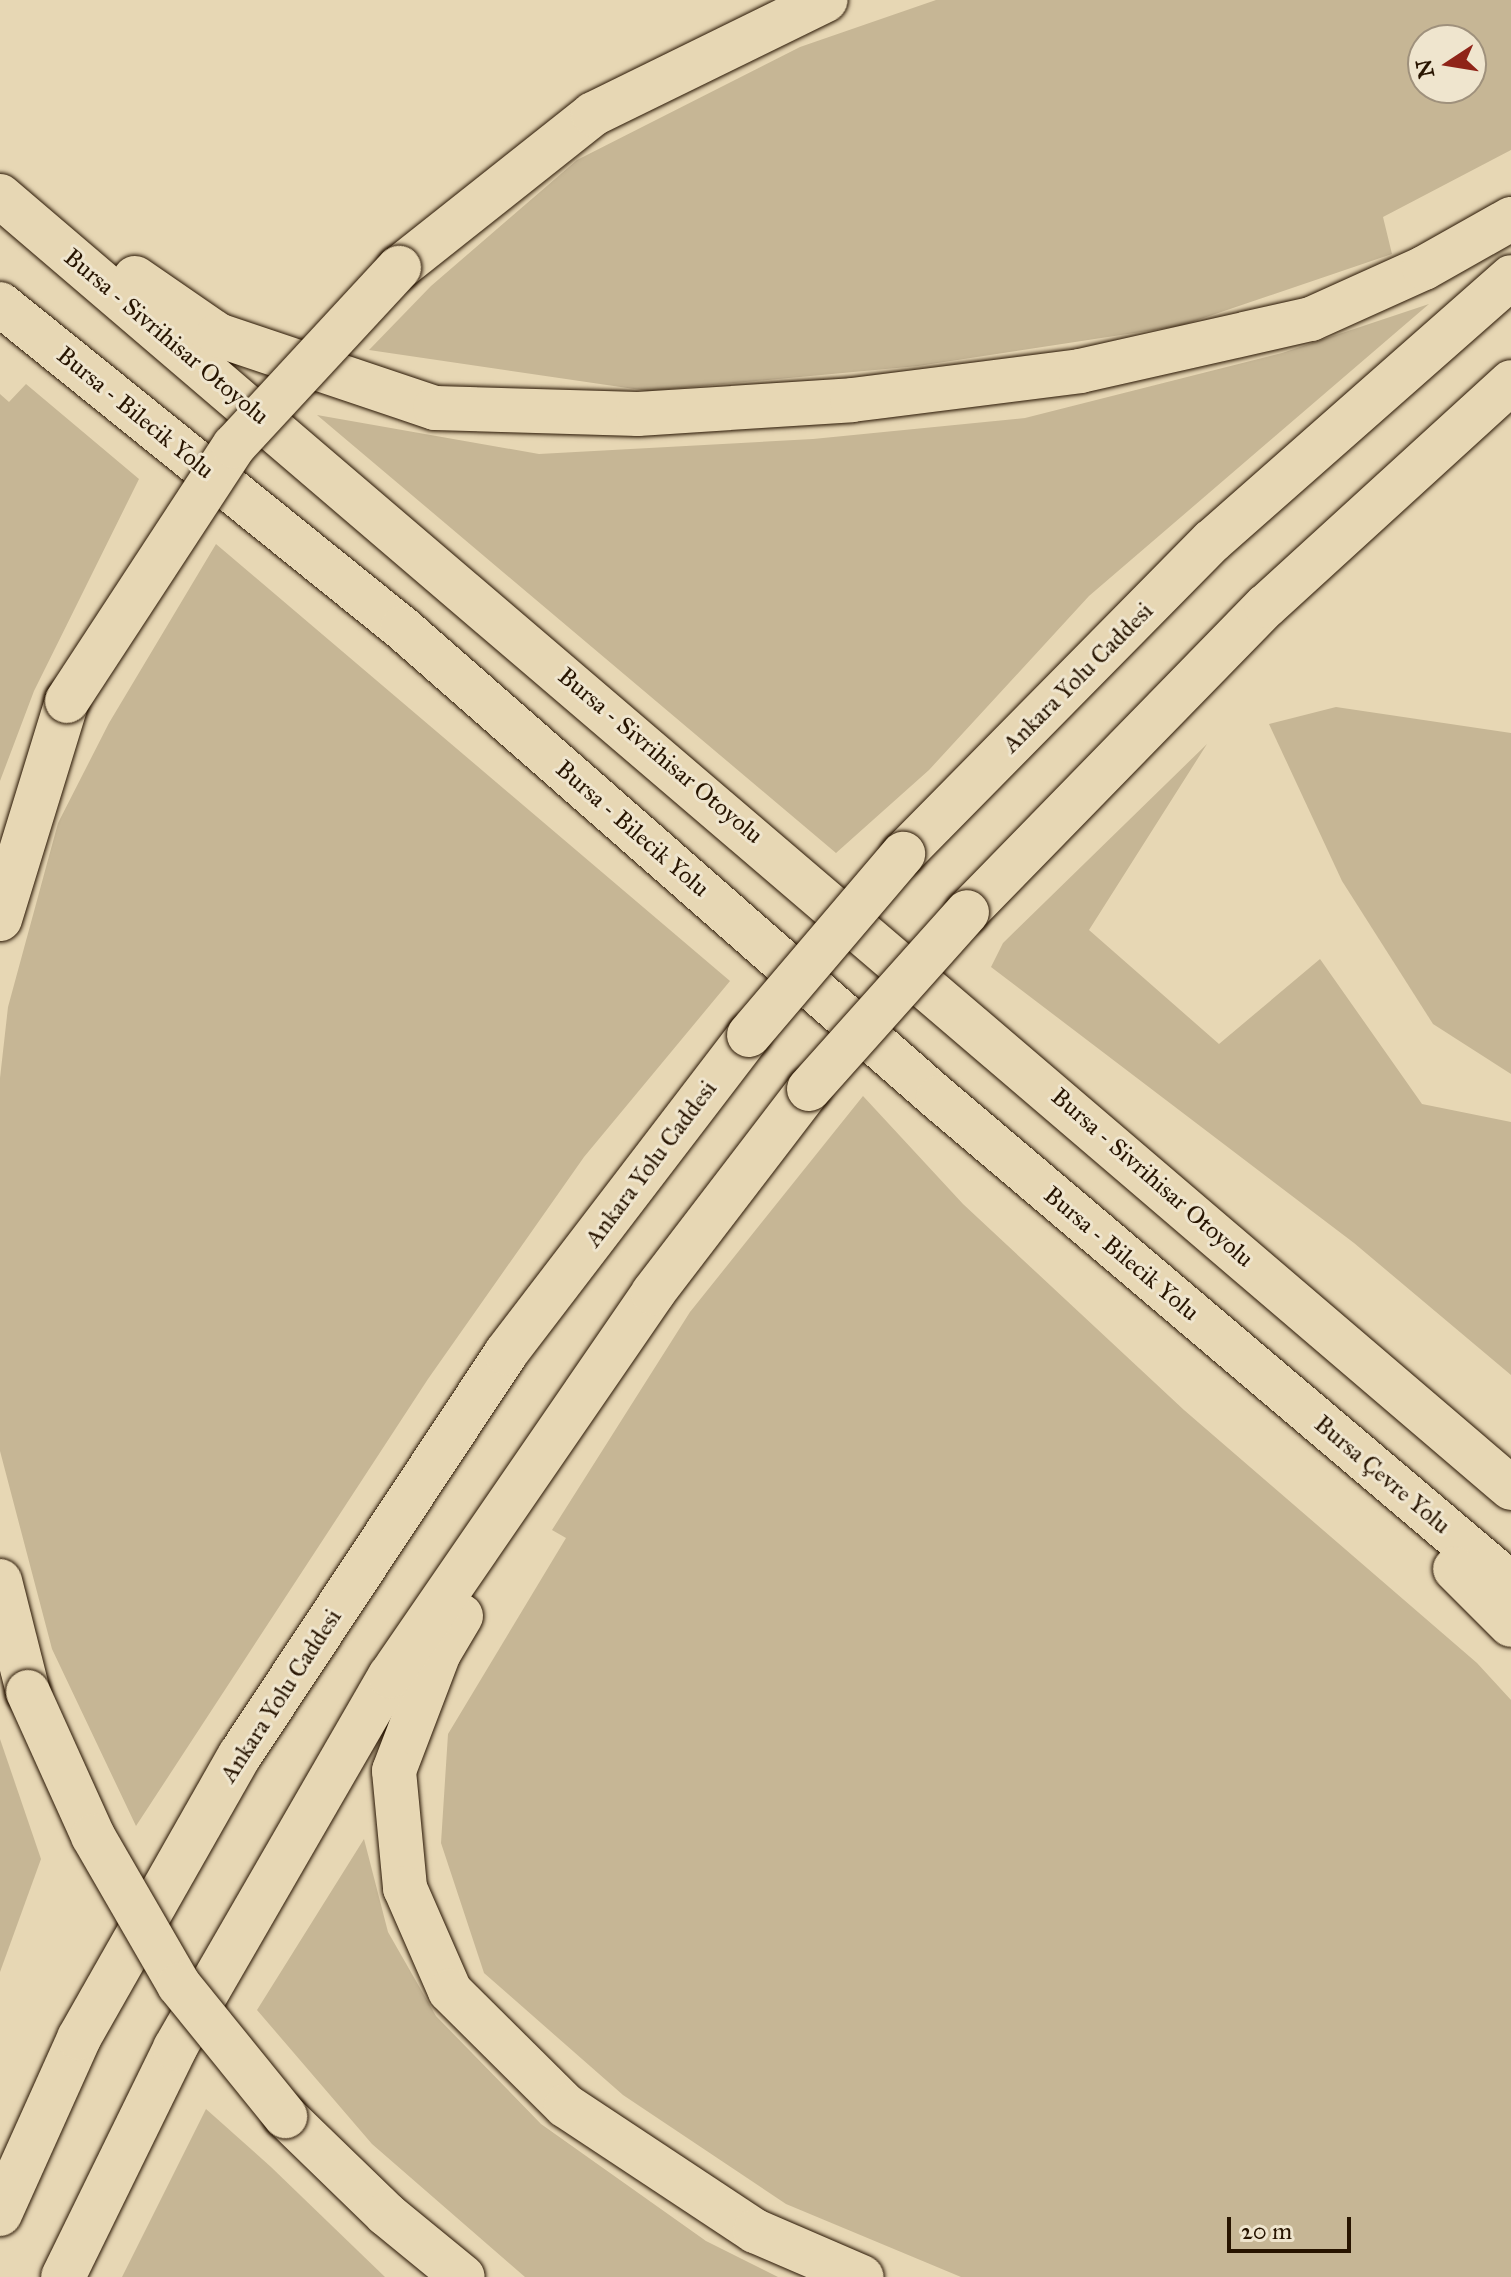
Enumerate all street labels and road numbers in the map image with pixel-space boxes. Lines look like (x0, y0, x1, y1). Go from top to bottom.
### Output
street label: Bursa - Sivrihisar Otoyolu (58, 243, 274, 431)
street label: Bursa - Bilecik Yolu (51, 341, 219, 485)
street label: Ankara Yolu Caddesi (997, 597, 1159, 759)
street label: Bursa - Sivrihisar Otoyolu (552, 662, 768, 850)
street label: Bursa - Bilecik Yolu (550, 755, 714, 903)
street label: Ankara Yolu Caddesi (579, 1075, 723, 1253)
street label: Bursa - Sivrihisar Otoyolu (1045, 1082, 1259, 1274)
street label: Bursa - Bilecik Yolu (1038, 1181, 1204, 1327)
street label: Bursa Çevre Yolu (1308, 1410, 1456, 1540)
street label: Ankara Yolu Caddesi (214, 1604, 348, 1788)

